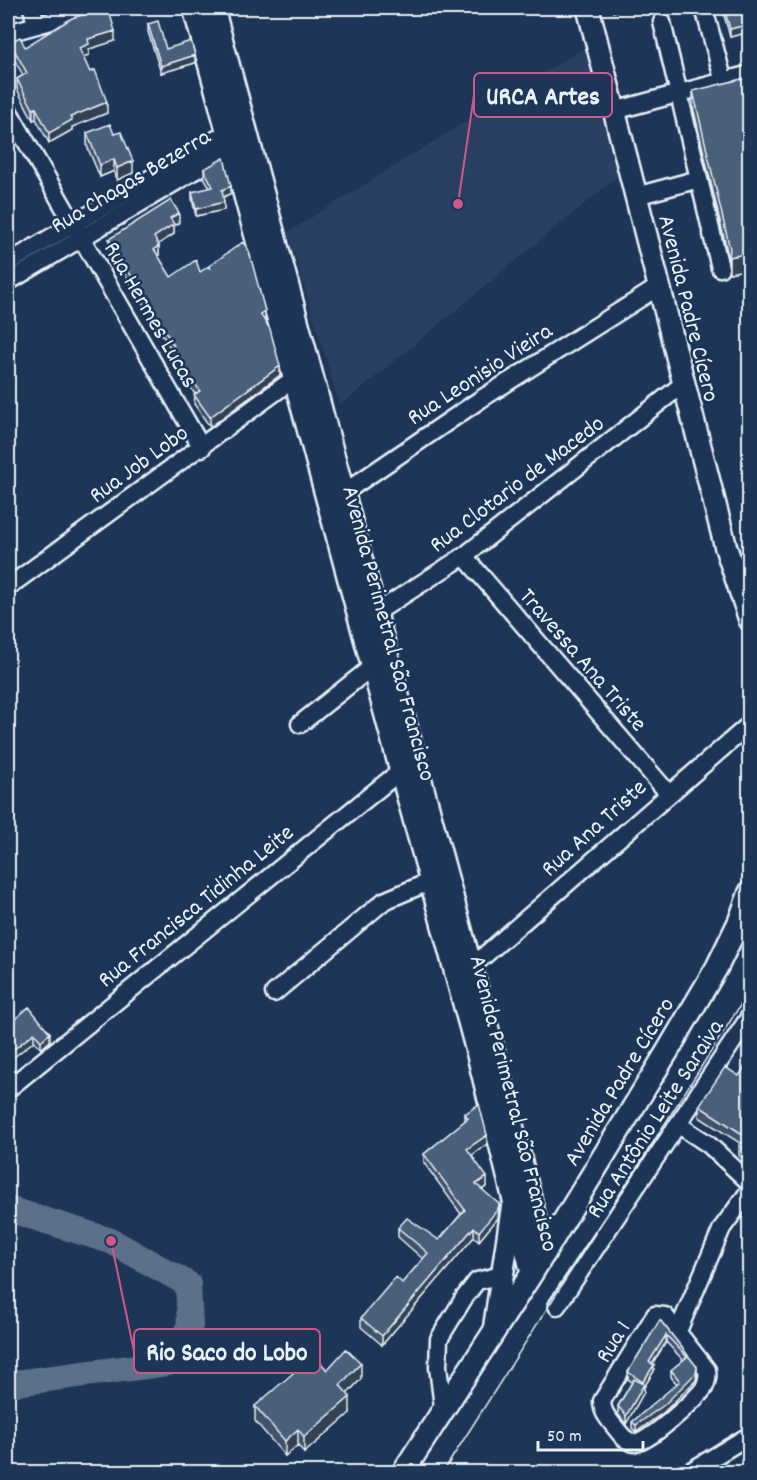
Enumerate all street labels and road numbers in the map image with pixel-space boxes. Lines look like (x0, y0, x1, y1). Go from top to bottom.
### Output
street label: Rua Chagas Bezerra (45, 121, 218, 244)
street label: Avenida Padre Cícero (647, 212, 727, 406)
street label: Rua Hermes Lucas (94, 236, 205, 395)
street label: Rua Leonisio Vieira (401, 315, 561, 435)
street label: Rua Clotario de Macedo (423, 408, 612, 563)
street label: Rua Job Lobo (83, 418, 197, 513)
street label: Avenida Perimetral São Francisco (331, 482, 443, 785)
street label: Travessa Ana Triste (510, 582, 654, 740)
street label: Rua Ana Triste (535, 772, 655, 886)
street label: Rua Francisca Tidinha Leite (91, 817, 302, 997)
street label: Avenida Perimetral São Francisco (459, 952, 565, 1255)
street label: Avenida Padre Cícero (557, 992, 684, 1173)
street label: Rua Antônio Leite Saraiva (579, 1013, 734, 1226)
street label: Rua 1 (588, 1315, 641, 1370)

